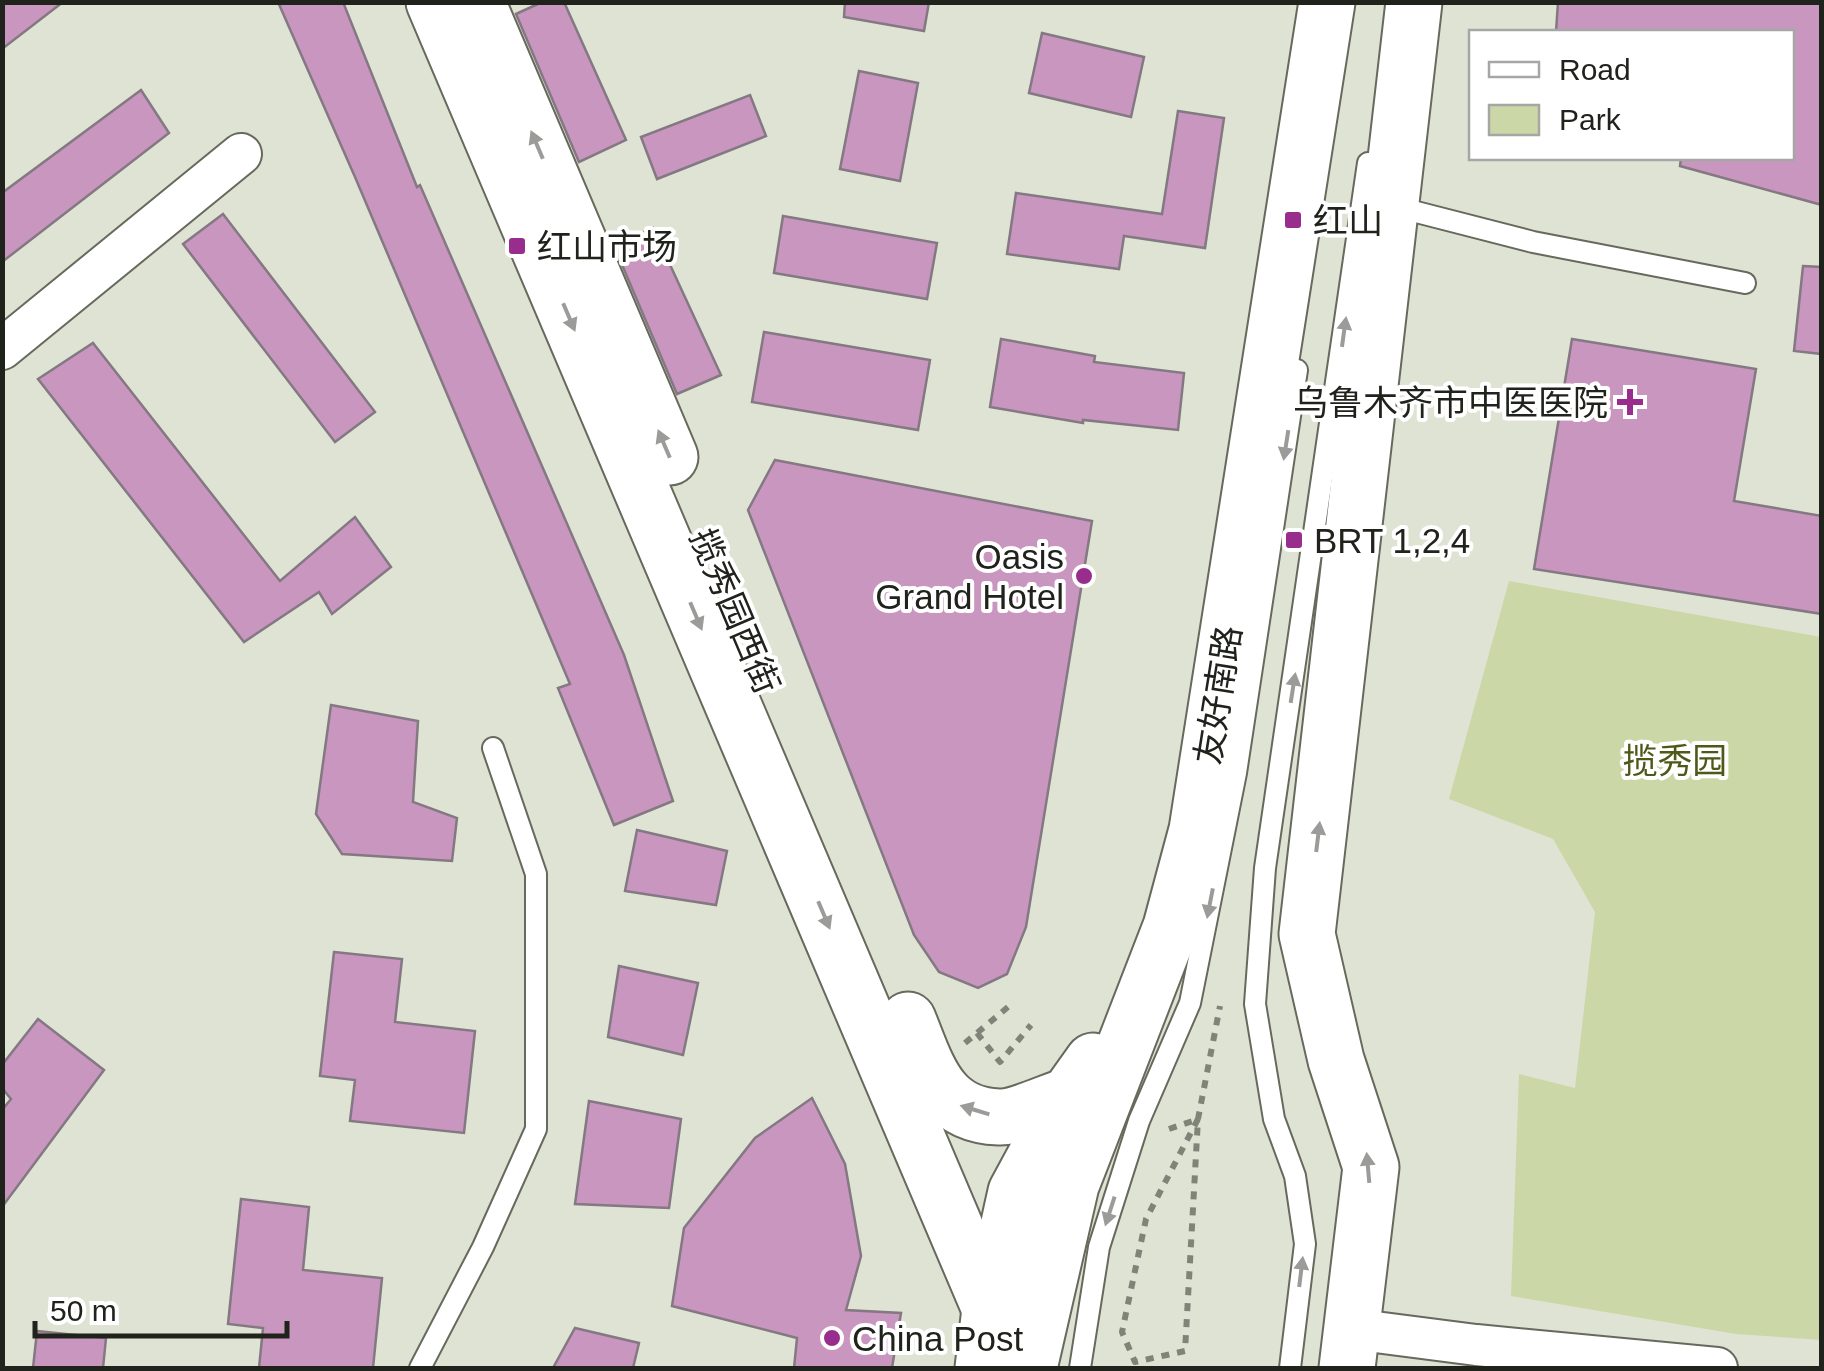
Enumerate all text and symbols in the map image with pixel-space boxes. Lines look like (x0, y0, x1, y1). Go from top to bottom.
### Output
legend (1469, 30, 1794, 160)
text: Road (1559, 53, 1631, 86)
text: Park (1559, 103, 1622, 136)
one-way arrow (529, 130, 545, 159)
place label: 红山 (1313, 201, 1383, 240)
marker: 红山 (1282, 209, 1304, 231)
place label: 红山市场 (537, 227, 677, 266)
marker: 红山市场 (506, 235, 528, 257)
one-way arrow (561, 303, 577, 332)
one-way arrow (1337, 316, 1353, 347)
place label: 乌鲁木齐市中医医院 (1293, 383, 1608, 422)
marker: 乌鲁木齐市中医医院 (1617, 389, 1643, 415)
one-way arrow (656, 429, 672, 459)
one-way arrow (1277, 430, 1293, 461)
place label: BRT 1,2,4 (1314, 521, 1470, 560)
street label: 揽秀园西街 (683, 523, 787, 699)
marker: BRT 1,2,4 (1283, 529, 1305, 551)
place label: Oasis Grand Hotel (875, 537, 1064, 616)
marker: Oasis Grand Hotel (1073, 565, 1095, 587)
one-way arrow (688, 601, 704, 631)
street label: 友好南路 (1188, 623, 1248, 767)
one-way arrow (1285, 672, 1301, 703)
park label: 揽秀园 (1622, 741, 1728, 780)
one-way arrow (1310, 820, 1326, 852)
one-way arrow (1201, 888, 1217, 919)
one-way arrow (816, 900, 832, 930)
one-way arrow (960, 1102, 990, 1117)
one-way arrow (1359, 1152, 1375, 1183)
one-way arrow (1102, 1196, 1117, 1226)
one-way arrow (1294, 1255, 1310, 1287)
scale bar (35, 1276, 288, 1338)
text: 50 m (50, 1294, 117, 1327)
place label: China Post (852, 1319, 1023, 1358)
marker: China Post (821, 1327, 843, 1349)

